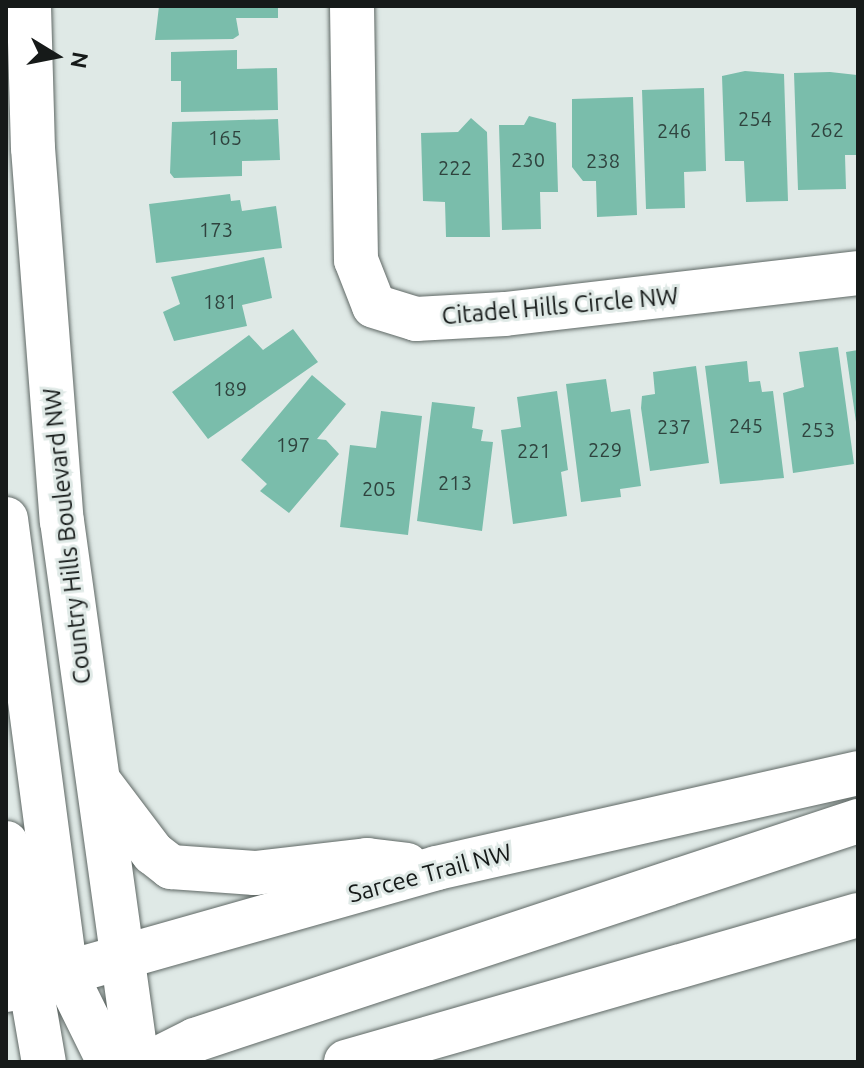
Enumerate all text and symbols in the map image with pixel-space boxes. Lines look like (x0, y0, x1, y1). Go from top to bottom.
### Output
north arrow (16, 16, 96, 96)
text: N (66, 50, 94, 71)
house number: 254 (738, 106, 772, 130)
house number: 262 (810, 117, 844, 141)
house number: 246 (657, 118, 691, 142)
house number: 165 (208, 125, 242, 149)
house number: 230 (511, 147, 545, 171)
house number: 238 (586, 148, 620, 172)
house number: 222 (438, 155, 472, 179)
house number: 173 (199, 217, 233, 241)
street label: Citadel Hills Circle NW (440, 281, 680, 331)
house number: 181 (203, 289, 237, 313)
house number: 189 (213, 376, 247, 400)
street label: Country Hills Boulevard NW (37, 386, 97, 686)
house number: 245 (729, 413, 763, 437)
house number: 237 (657, 414, 691, 438)
house number: 253 (801, 417, 835, 441)
house number: 197 (276, 432, 310, 456)
house number: 229 (588, 437, 622, 461)
house number: 221 (517, 438, 551, 462)
house number: 213 (438, 470, 472, 494)
house number: 205 (362, 476, 396, 500)
street label: Sarcee Trail NW (345, 837, 515, 909)

